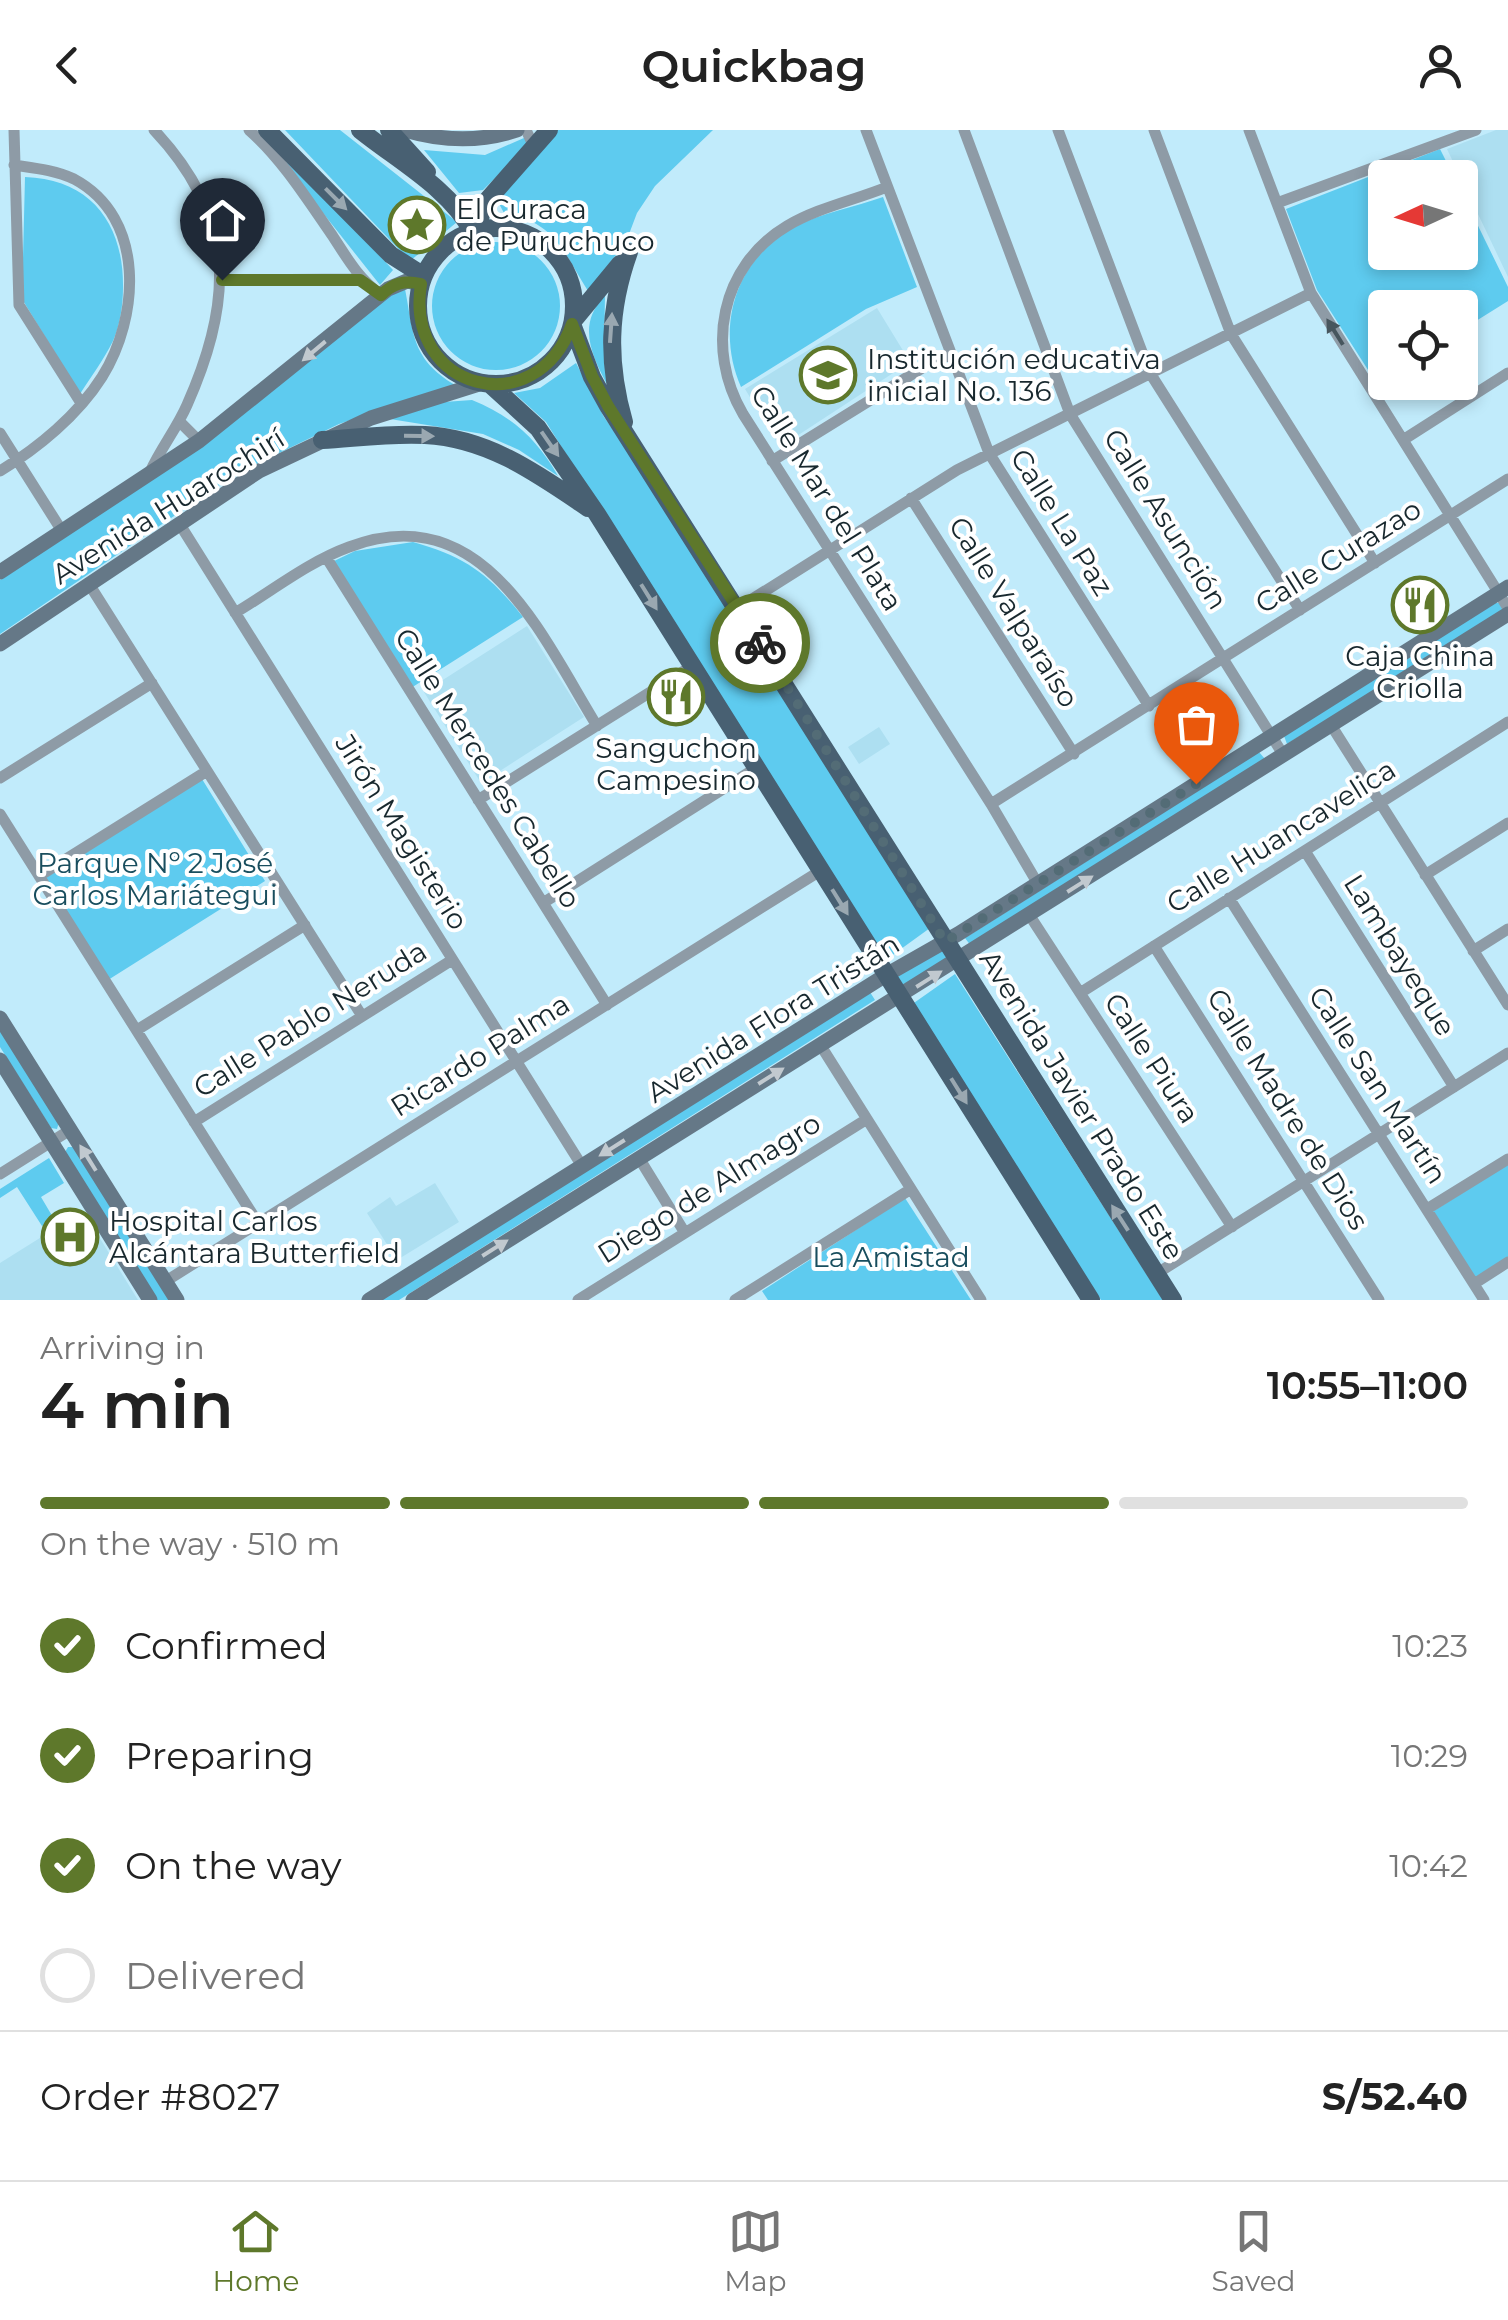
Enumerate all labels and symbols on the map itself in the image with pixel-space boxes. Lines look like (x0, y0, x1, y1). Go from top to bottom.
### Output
north arrow (1368, 160, 1478, 270)
pin (180, 178, 265, 281)
one-way arrow (324, 186, 347, 210)
place label: El Curaca de Puruchuco (456, 192, 655, 258)
place icon: El Curaca de Puruchuco (387, 195, 447, 255)
one-way arrow (604, 312, 620, 343)
one-way arrow (1327, 319, 1345, 346)
one-way arrow (301, 340, 326, 361)
place label: Institución educativa inicial No. 136 (867, 342, 1161, 408)
school or university icon: Institución educativa inicial No. 136 (798, 345, 858, 405)
street label: Calle Mar del Plata (744, 379, 910, 617)
street label: Avenida Huarochirí (46, 420, 292, 591)
street label: Calle Asunción (1097, 422, 1235, 616)
one-way arrow (404, 428, 436, 444)
one-way arrow (540, 431, 559, 458)
street label: Calle La Paz (1004, 442, 1120, 602)
street label: Calle Curazao (1249, 492, 1427, 620)
street label: Calle Valparaíso (942, 510, 1086, 714)
restaurant icon: Caja China Criolla (1390, 575, 1450, 635)
one-way arrow (640, 583, 657, 611)
courier (710, 593, 810, 693)
street label: Calle Mercedes Cabello (388, 622, 588, 914)
place label: Caja China Criolla (1345, 639, 1495, 705)
restaurant icon: Sanguchon Campesino (646, 667, 706, 727)
pin (1154, 682, 1239, 785)
street label: Jirón Magisterio (328, 727, 476, 936)
place label: Sanguchon Campesino (595, 731, 757, 797)
street label: Calle Huancavelica (1160, 752, 1402, 920)
park label: Parque Nº 2 José Carlos Mariátegui (33, 846, 277, 912)
street label: Lambayeque (1337, 868, 1463, 1042)
one-way arrow (1067, 875, 1094, 894)
one-way arrow (831, 888, 848, 916)
street label: Avenida Flora Tristán (641, 926, 905, 1110)
street label: Calle Pablo Neruda (187, 933, 433, 1105)
street label: Avenida Javier Prado Este (973, 944, 1191, 1266)
one-way arrow (915, 971, 943, 989)
street label: Calle San Martín (1302, 980, 1454, 1190)
street label: Calle Madre de Dios (1200, 982, 1376, 1236)
street label: Ricardo Palma (384, 986, 576, 1124)
street label: Calle Piura (1097, 986, 1207, 1130)
one-way arrow (757, 1068, 785, 1085)
one-way arrow (949, 1077, 967, 1105)
street label: Diego de Almagro (591, 1106, 827, 1270)
one-way arrow (598, 1138, 626, 1156)
one-way arrow (80, 1144, 97, 1172)
place label: Hospital Carlos Alcántara Butterfield (109, 1204, 400, 1270)
one-way arrow (1112, 1204, 1130, 1232)
hospital icon: Hospital Carlos Alcántara Butterfield (40, 1207, 100, 1267)
one-way arrow (481, 1240, 509, 1257)
park label: La Amistad (812, 1240, 970, 1274)

